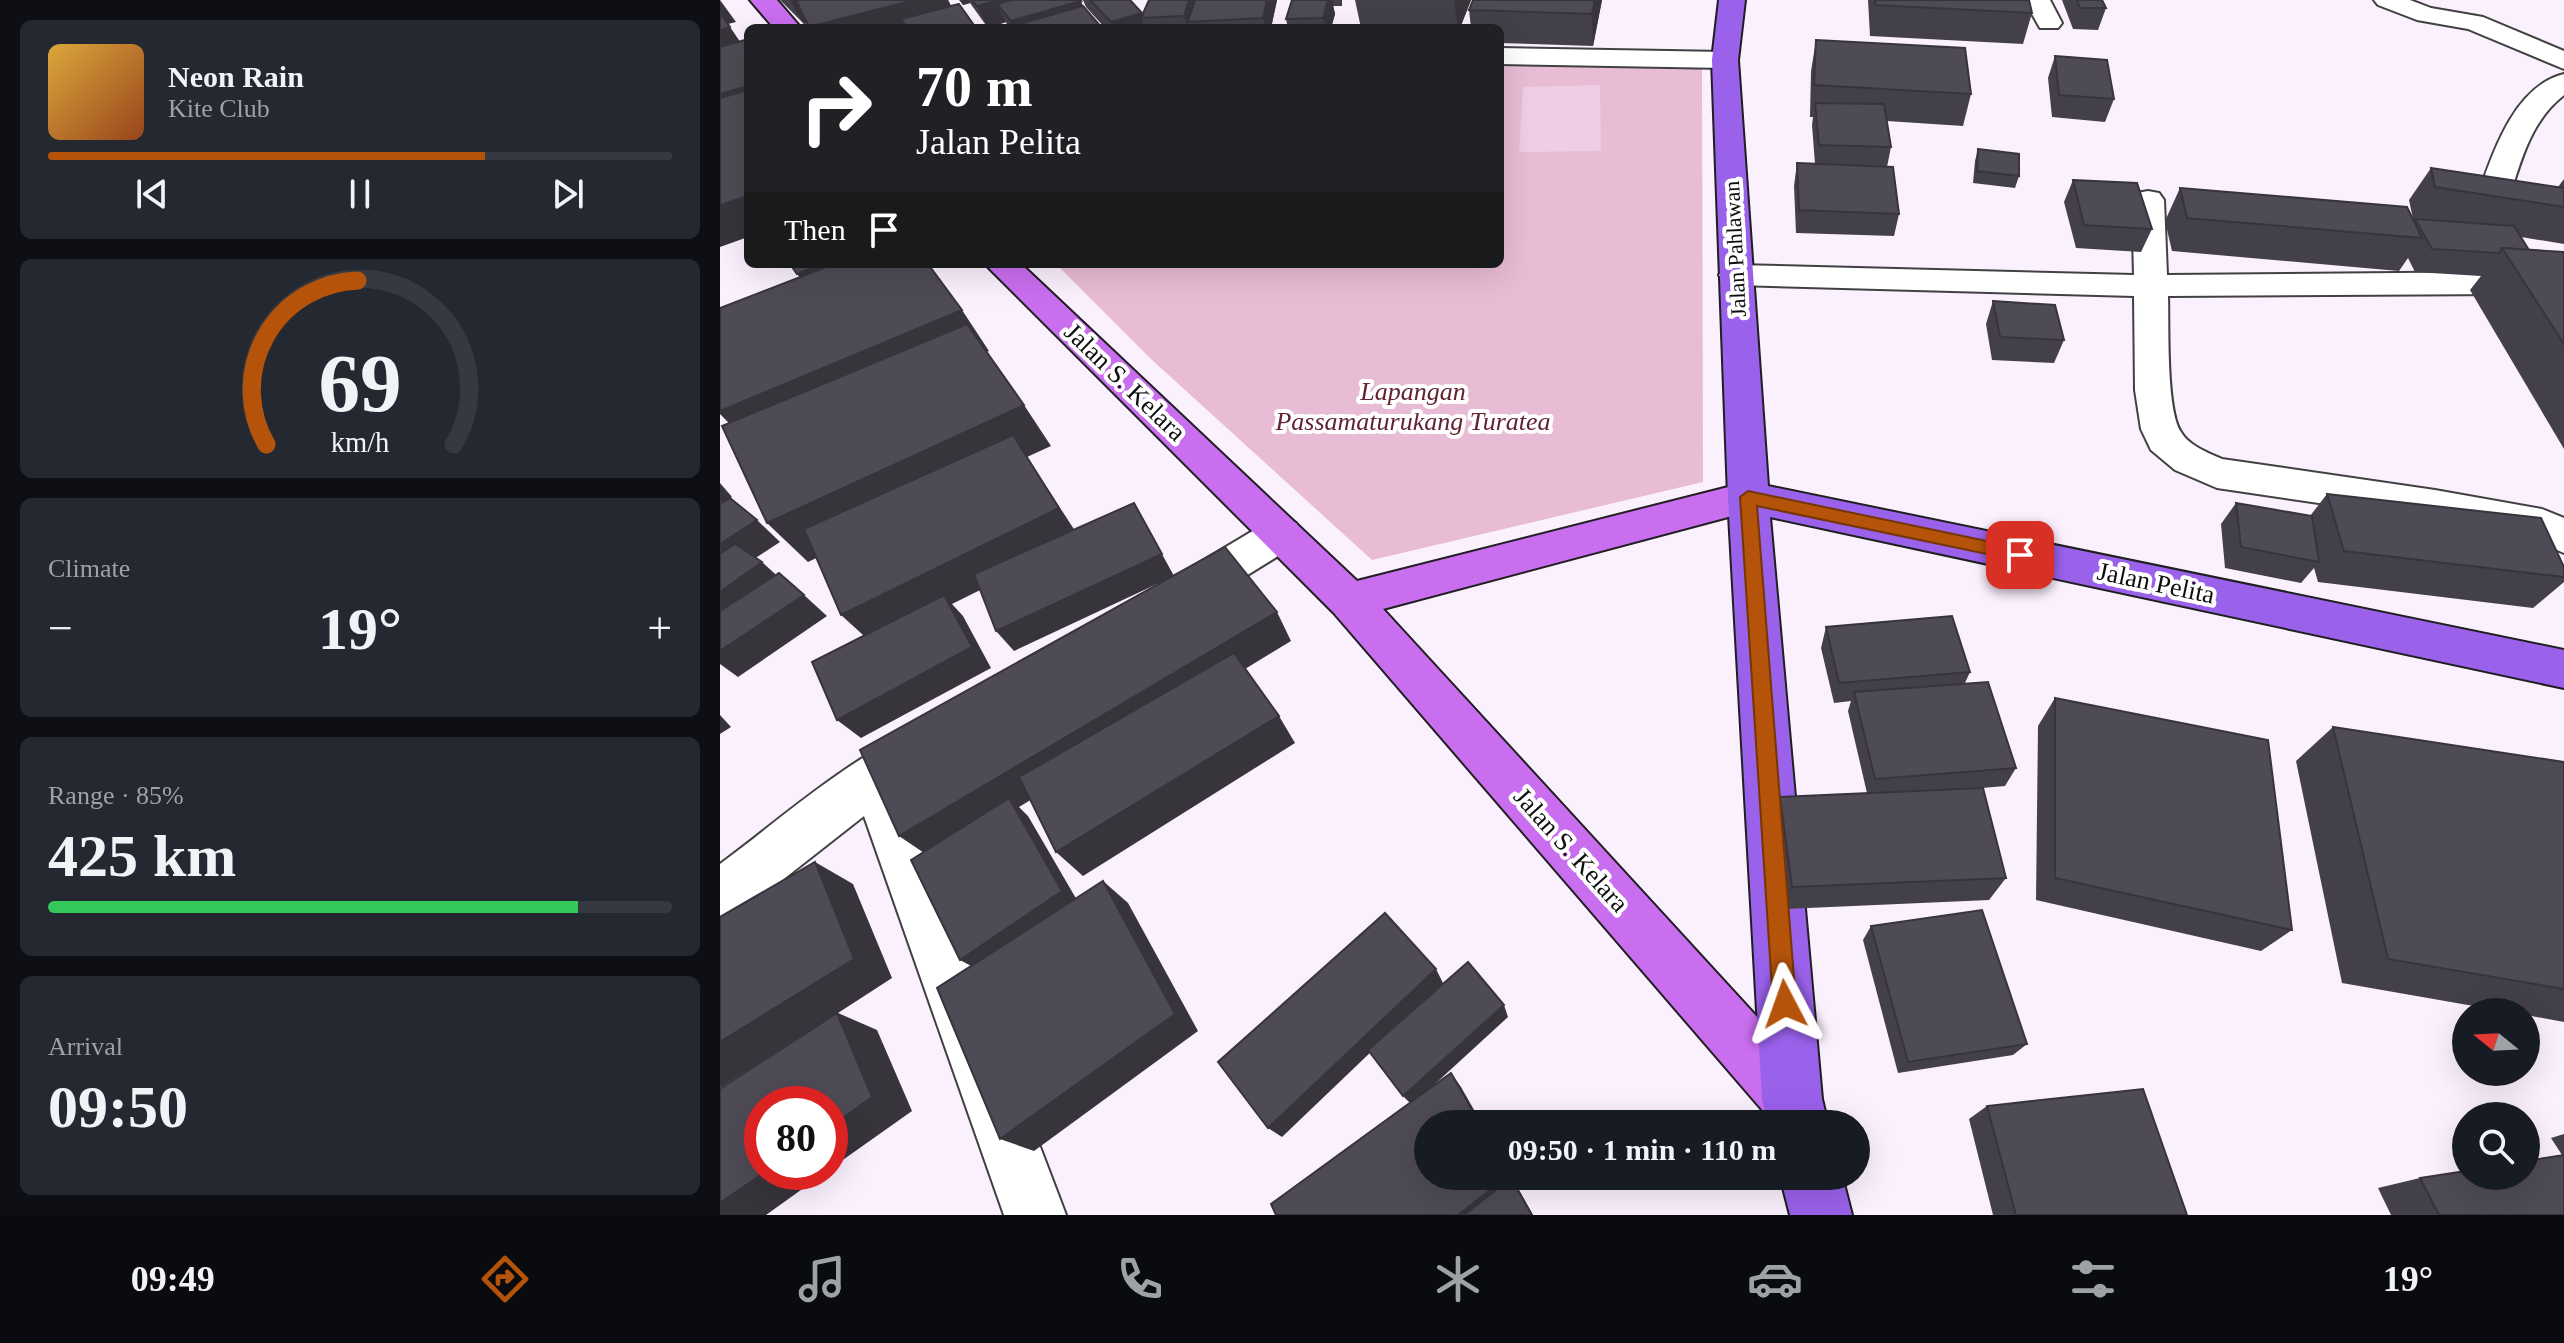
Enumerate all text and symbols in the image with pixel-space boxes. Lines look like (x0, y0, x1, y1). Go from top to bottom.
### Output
icon: right (784, 56, 888, 160)
text: 70 m (916, 56, 1033, 118)
text: Neon Rain (168, 60, 304, 93)
text: Kite Club (168, 94, 270, 123)
text: Jalan Pelita (916, 122, 1081, 162)
icon: previous (130, 172, 174, 216)
icon: pause (338, 172, 382, 216)
icon: next (546, 172, 590, 216)
street label: Jalan Pahlawan (1719, 180, 1751, 318)
icon: arrive (862, 208, 906, 252)
text: Then (784, 213, 846, 246)
street label: Jalan S. Kelara (1059, 317, 1192, 447)
text: 69 (318, 336, 402, 428)
park label: Lapangan Passamaturukang Turatea (1274, 377, 1551, 436)
text: km/h (331, 427, 389, 458)
pin (1986, 521, 2054, 589)
icon: arrive (1998, 533, 2042, 577)
text: Climate (48, 554, 130, 583)
street label: Jalan Pelita (2095, 556, 2218, 610)
text: 19° (318, 596, 402, 662)
text: − (48, 604, 73, 653)
text: + (647, 604, 672, 653)
text: Range · 85% (48, 781, 184, 810)
street label: Jalan S. Kelara (1508, 782, 1634, 918)
text: 425 km (48, 823, 236, 889)
position arrow (1743, 962, 1827, 1046)
north arrow (2452, 998, 2540, 1086)
map controls (2452, 998, 2540, 1190)
text: Arrival (48, 1032, 123, 1061)
text: 09:50 (48, 1074, 188, 1140)
speed limit sign: 80 (744, 1086, 848, 1190)
button: search (2452, 1102, 2540, 1190)
text: 09:50 · 1 min · 110 m (1508, 1133, 1776, 1166)
icon: directions (477, 1251, 533, 1307)
icon: music (794, 1251, 850, 1307)
icon: phone (1112, 1251, 1168, 1307)
icon: climate (1430, 1251, 1486, 1307)
icon: car (1747, 1251, 1803, 1307)
icon: filters (2065, 1251, 2121, 1307)
text: 09:49 (131, 1259, 215, 1299)
text: 19° (2383, 1259, 2433, 1299)

